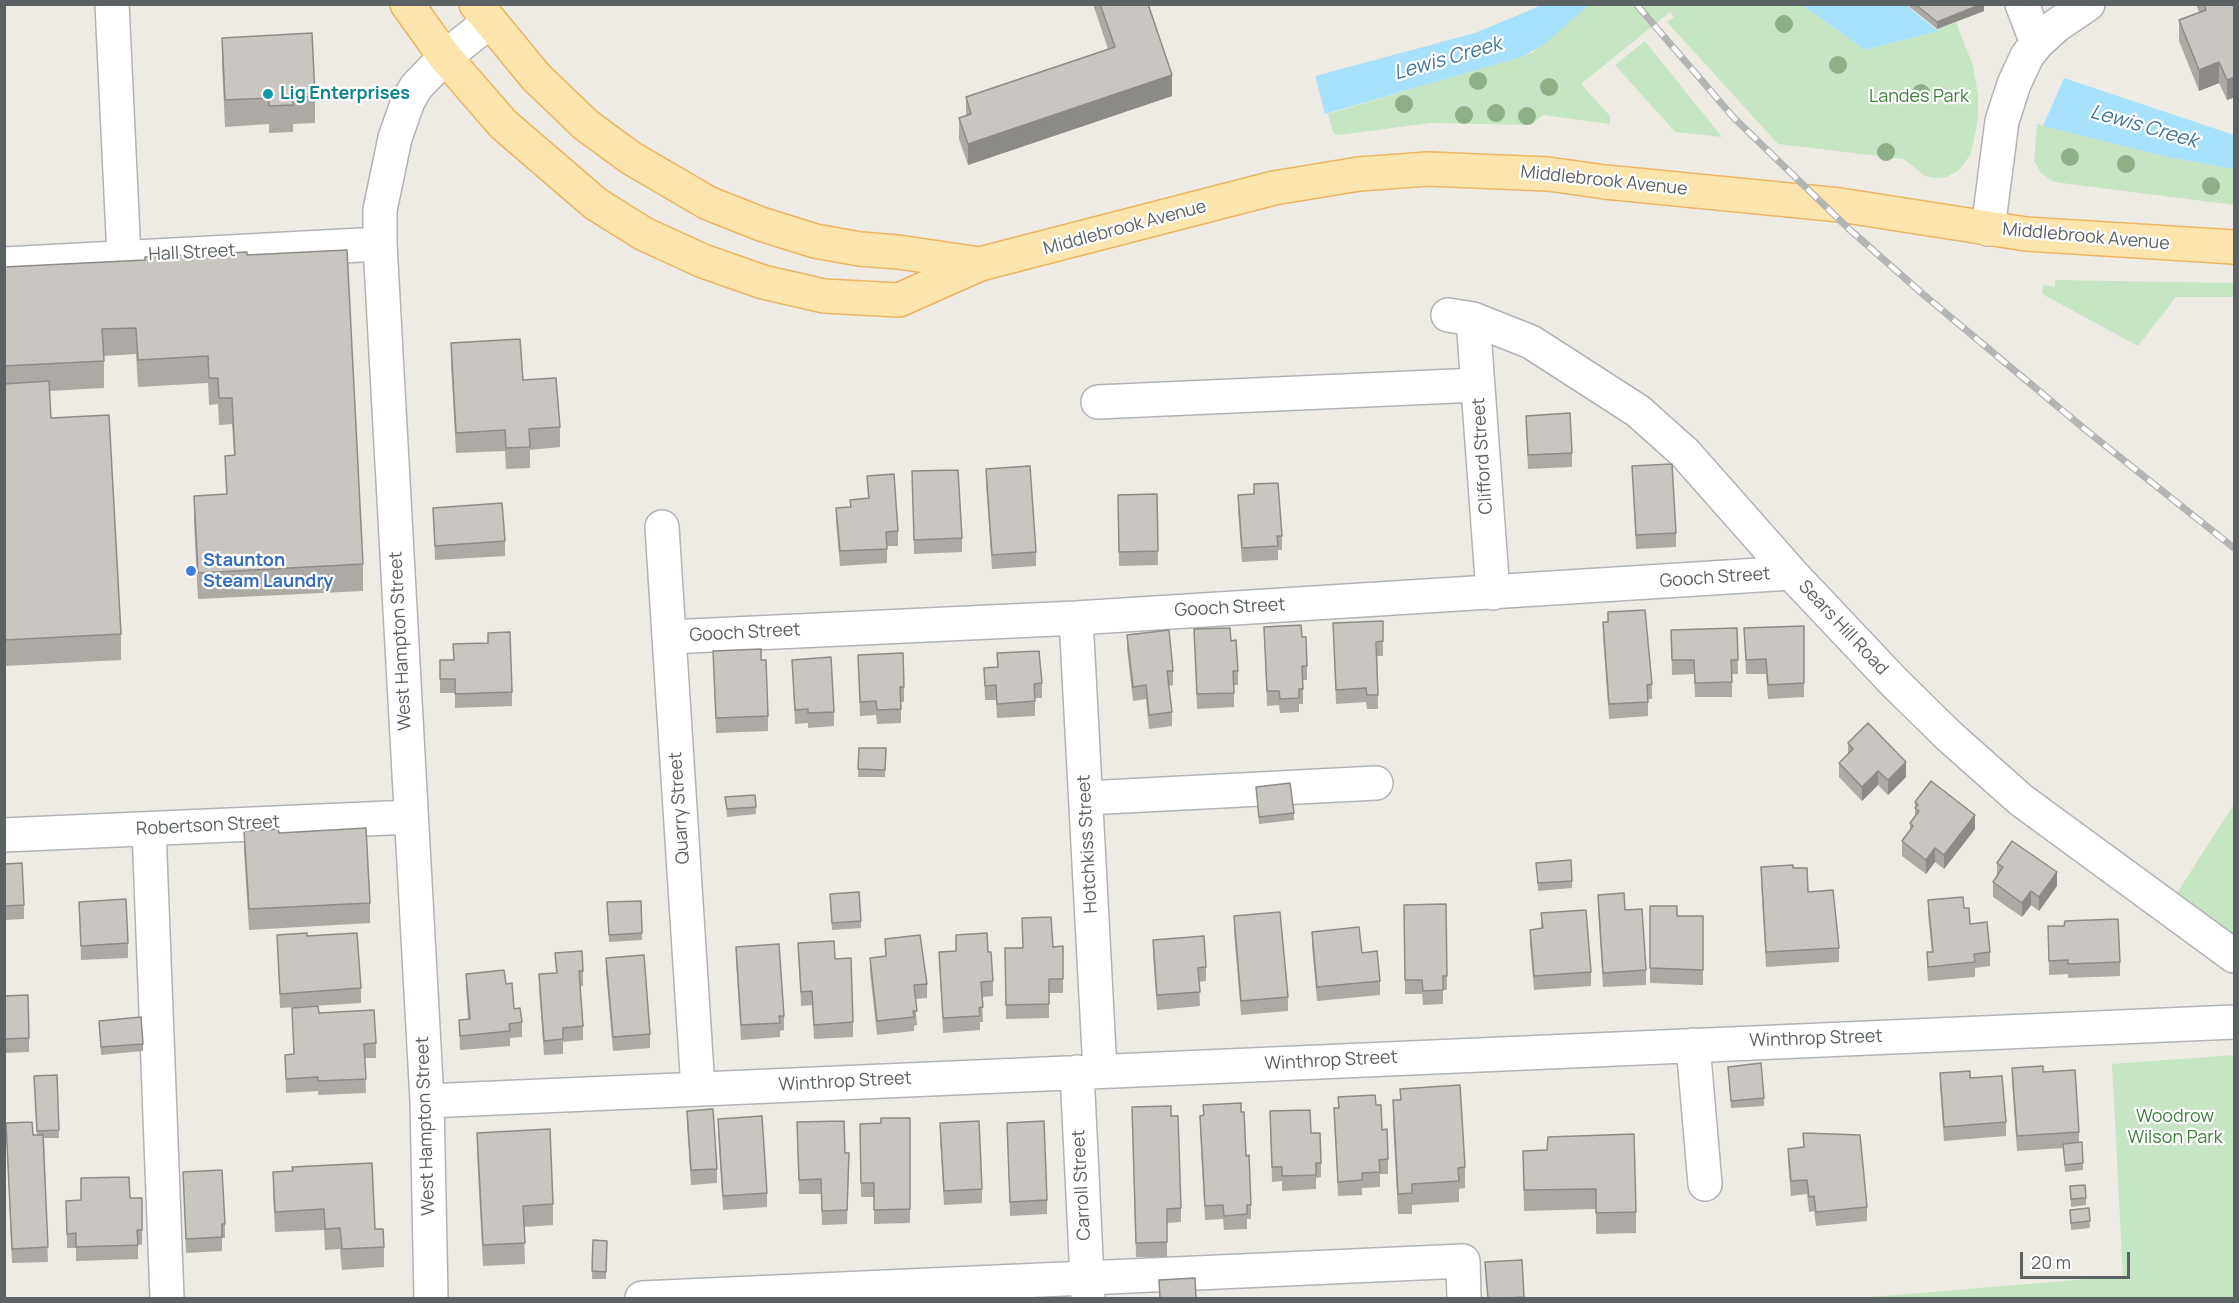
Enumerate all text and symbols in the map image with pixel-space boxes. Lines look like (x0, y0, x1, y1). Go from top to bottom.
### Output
water label: Lewis Creek (1392, 32, 1504, 86)
place label: Lig Enterprises (280, 83, 410, 105)
park label: Landes Park (1869, 86, 1969, 108)
marker: Lig Enterprises (261, 87, 275, 101)
water label: Lewis Creek (2088, 100, 2200, 154)
street label: Middlebrook Avenue (1519, 161, 1689, 201)
street label: Middlebrook Avenue (1041, 196, 1209, 260)
street label: Middlebrook Avenue (2001, 219, 2171, 255)
street label: Hall Street (148, 240, 236, 266)
street label: Clifford Street (1468, 397, 1498, 515)
place label: Staunton Steam Laundry (203, 550, 333, 592)
street label: West Hampton Street (386, 551, 416, 731)
street label: Gooch Street (1659, 563, 1771, 593)
marker: Staunton Steam Laundry (184, 564, 198, 578)
street label: Sears Hill Road (1794, 576, 1892, 680)
street label: Gooch Street (1174, 594, 1286, 622)
street label: Gooch Street (689, 619, 801, 647)
street label: Quarry Street (665, 751, 695, 865)
street label: Hotchkiss Street (1074, 774, 1102, 914)
street label: Robertson Street (135, 811, 281, 841)
street label: Winthrop Street (1749, 1026, 1883, 1052)
street label: West Hampton Street (412, 1036, 440, 1216)
street label: Winthrop Street (1264, 1047, 1398, 1075)
street label: Winthrop Street (778, 1068, 912, 1096)
park label: Woodrow Wilson Park (2127, 1106, 2223, 1148)
street label: Carroll Street (1068, 1129, 1096, 1241)
scale bar (2023, 1240, 2132, 1278)
text: 20 m (2031, 1250, 2071, 1274)

